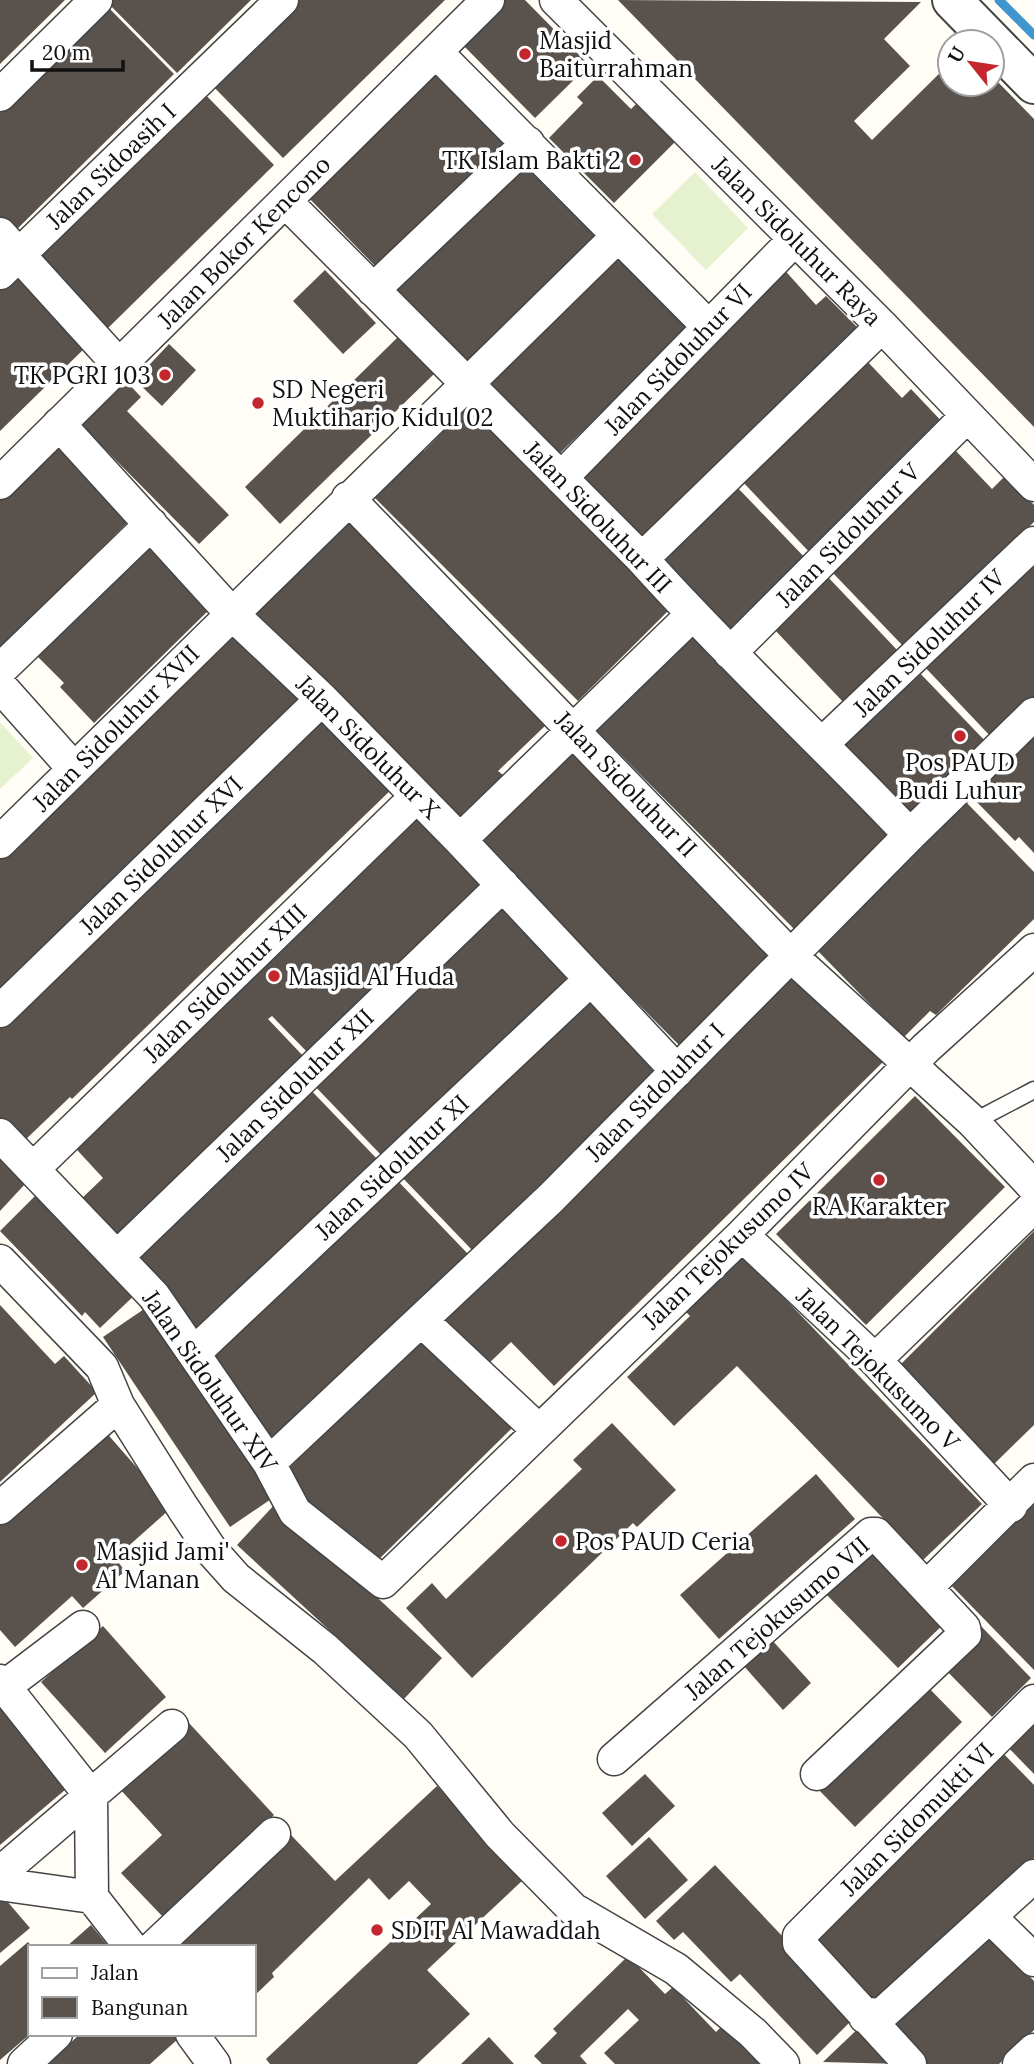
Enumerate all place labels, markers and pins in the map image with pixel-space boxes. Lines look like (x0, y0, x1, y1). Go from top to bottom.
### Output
place label: Masjid Baiturrahman (539, 25, 693, 84)
marker: Masjid Baiturrahman (517, 46, 533, 62)
place label: TK Islam Bakti 2 (442, 145, 621, 176)
marker: TK Islam Bakti 2 (627, 152, 643, 168)
place label: TK PGRI 103 (14, 360, 151, 391)
marker: TK PGRI 103 (157, 367, 173, 383)
place label: SD Negeri Muktiharjo Kidul 02 (272, 374, 493, 433)
marker: SD Negeri Muktiharjo Kidul 02 (250, 395, 266, 411)
marker: Pos PAUD Budi Luhur (952, 728, 968, 744)
place label: Pos PAUD Budi Luhur (898, 747, 1023, 806)
place label: Masjid Al Huda (288, 961, 454, 992)
marker: Masjid Al Huda (266, 968, 282, 984)
marker: RA Karakter (871, 1172, 887, 1188)
place label: RA Karakter (812, 1191, 947, 1222)
place label: Pos PAUD Ceria (575, 1526, 751, 1557)
marker: Pos PAUD Ceria (553, 1533, 569, 1549)
place label: Masjid Jami' Al Manan (95, 1536, 229, 1595)
marker: Masjid Jami' Al Manan (74, 1557, 90, 1573)
place label: SDIT Al Mawaddah (391, 1915, 601, 1946)
marker: SDIT Al Mawaddah (369, 1922, 385, 1938)

